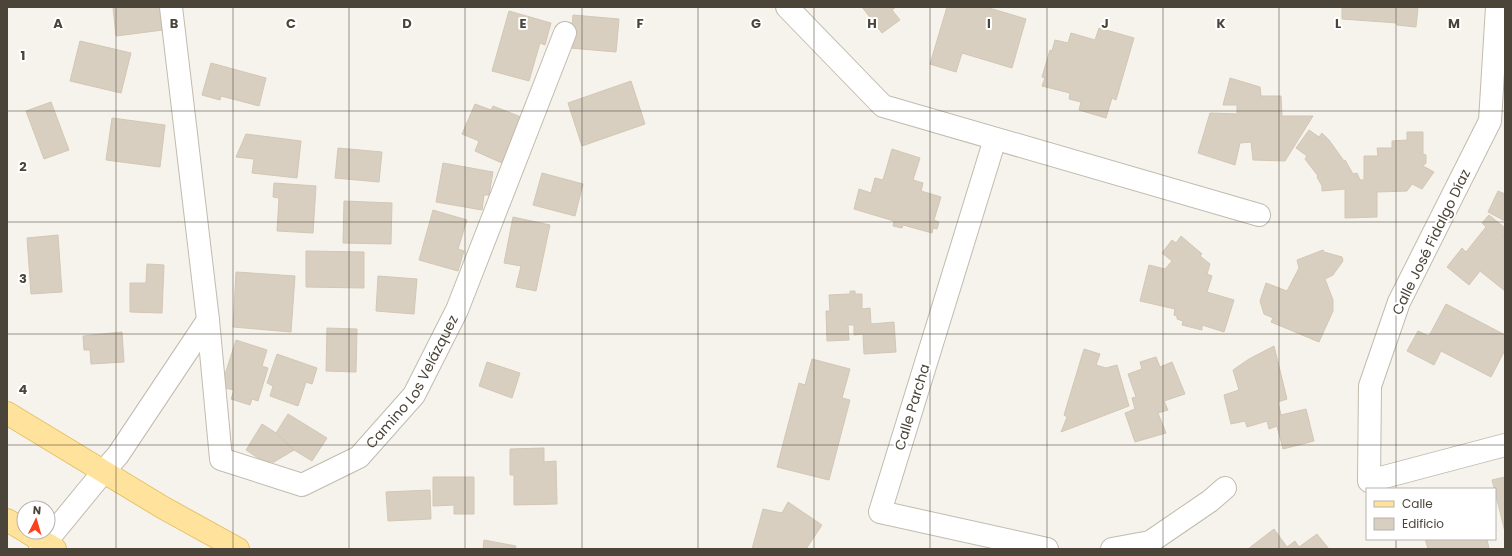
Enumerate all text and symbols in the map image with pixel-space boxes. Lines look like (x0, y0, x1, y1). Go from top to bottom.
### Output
text: A (53, 14, 63, 33)
text: B (170, 14, 179, 33)
text: C (286, 14, 296, 33)
text: D (402, 14, 412, 33)
text: E (519, 14, 527, 33)
text: F (636, 14, 644, 33)
text: G (751, 14, 761, 33)
text: H (867, 14, 877, 33)
text: I (987, 14, 991, 33)
text: J (1101, 14, 1109, 33)
text: K (1216, 14, 1226, 33)
text: L (1335, 14, 1341, 33)
text: M (1448, 14, 1460, 33)
text: 1 (21, 46, 25, 65)
text: 2 (19, 157, 27, 176)
street label: Calle José Fidalgo Díaz (1387, 166, 1475, 318)
text: 3 (19, 269, 27, 288)
street label: Camino Los Velázquez (361, 312, 463, 453)
street label: Calle Parcha (889, 361, 935, 453)
text: 4 (19, 380, 28, 399)
legend (1366, 488, 1496, 540)
text: Calle (1402, 495, 1433, 512)
north arrow (16, 500, 56, 540)
text: N (32, 502, 42, 518)
text: Edificio (1402, 515, 1444, 532)

